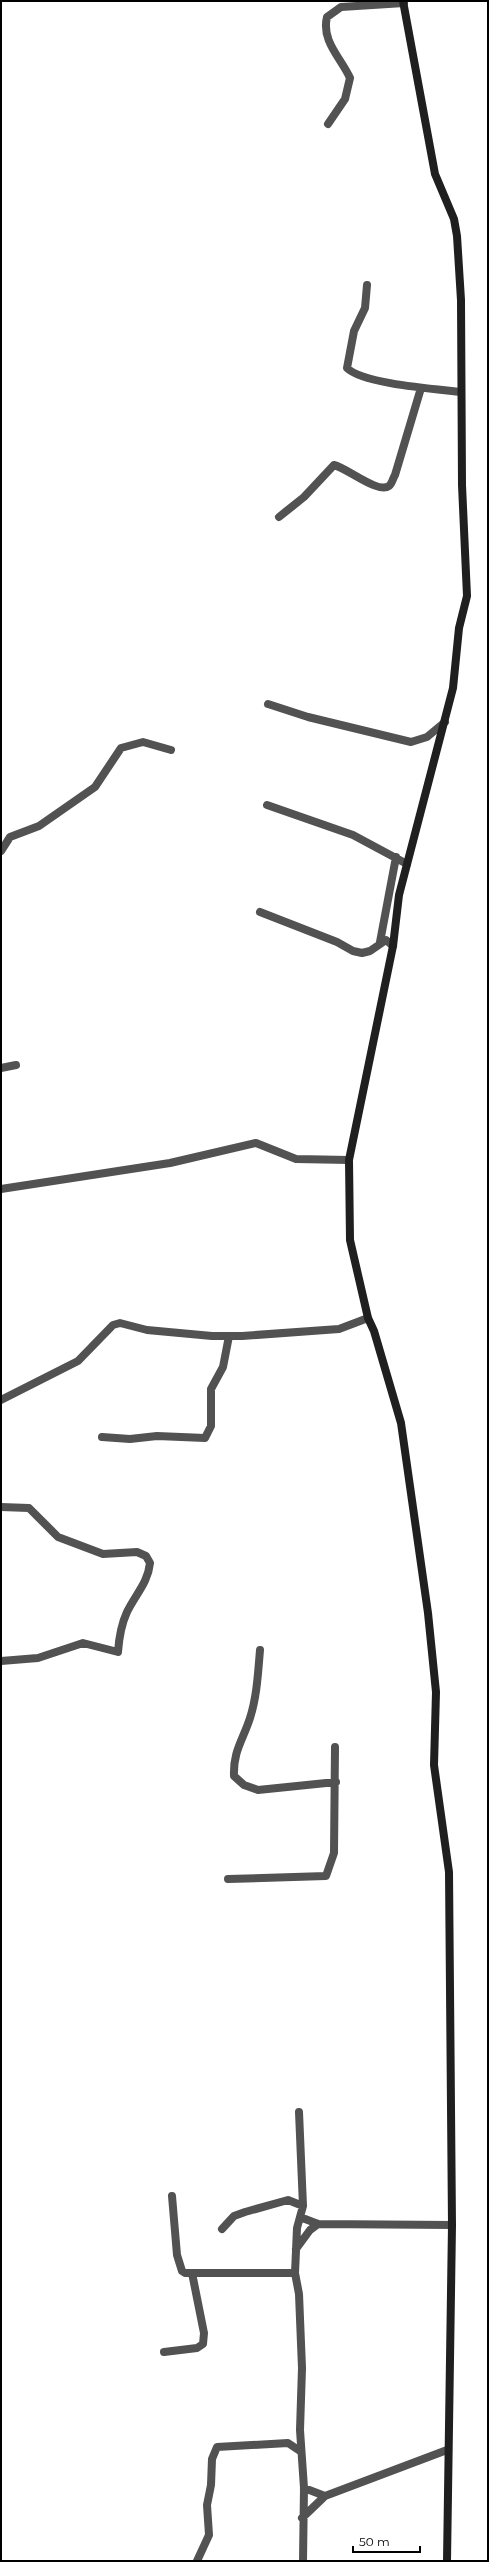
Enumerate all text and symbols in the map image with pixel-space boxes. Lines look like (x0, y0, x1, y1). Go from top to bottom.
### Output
scale bar (353, 2528, 420, 2554)
text: 50 m (359, 2534, 390, 2549)

